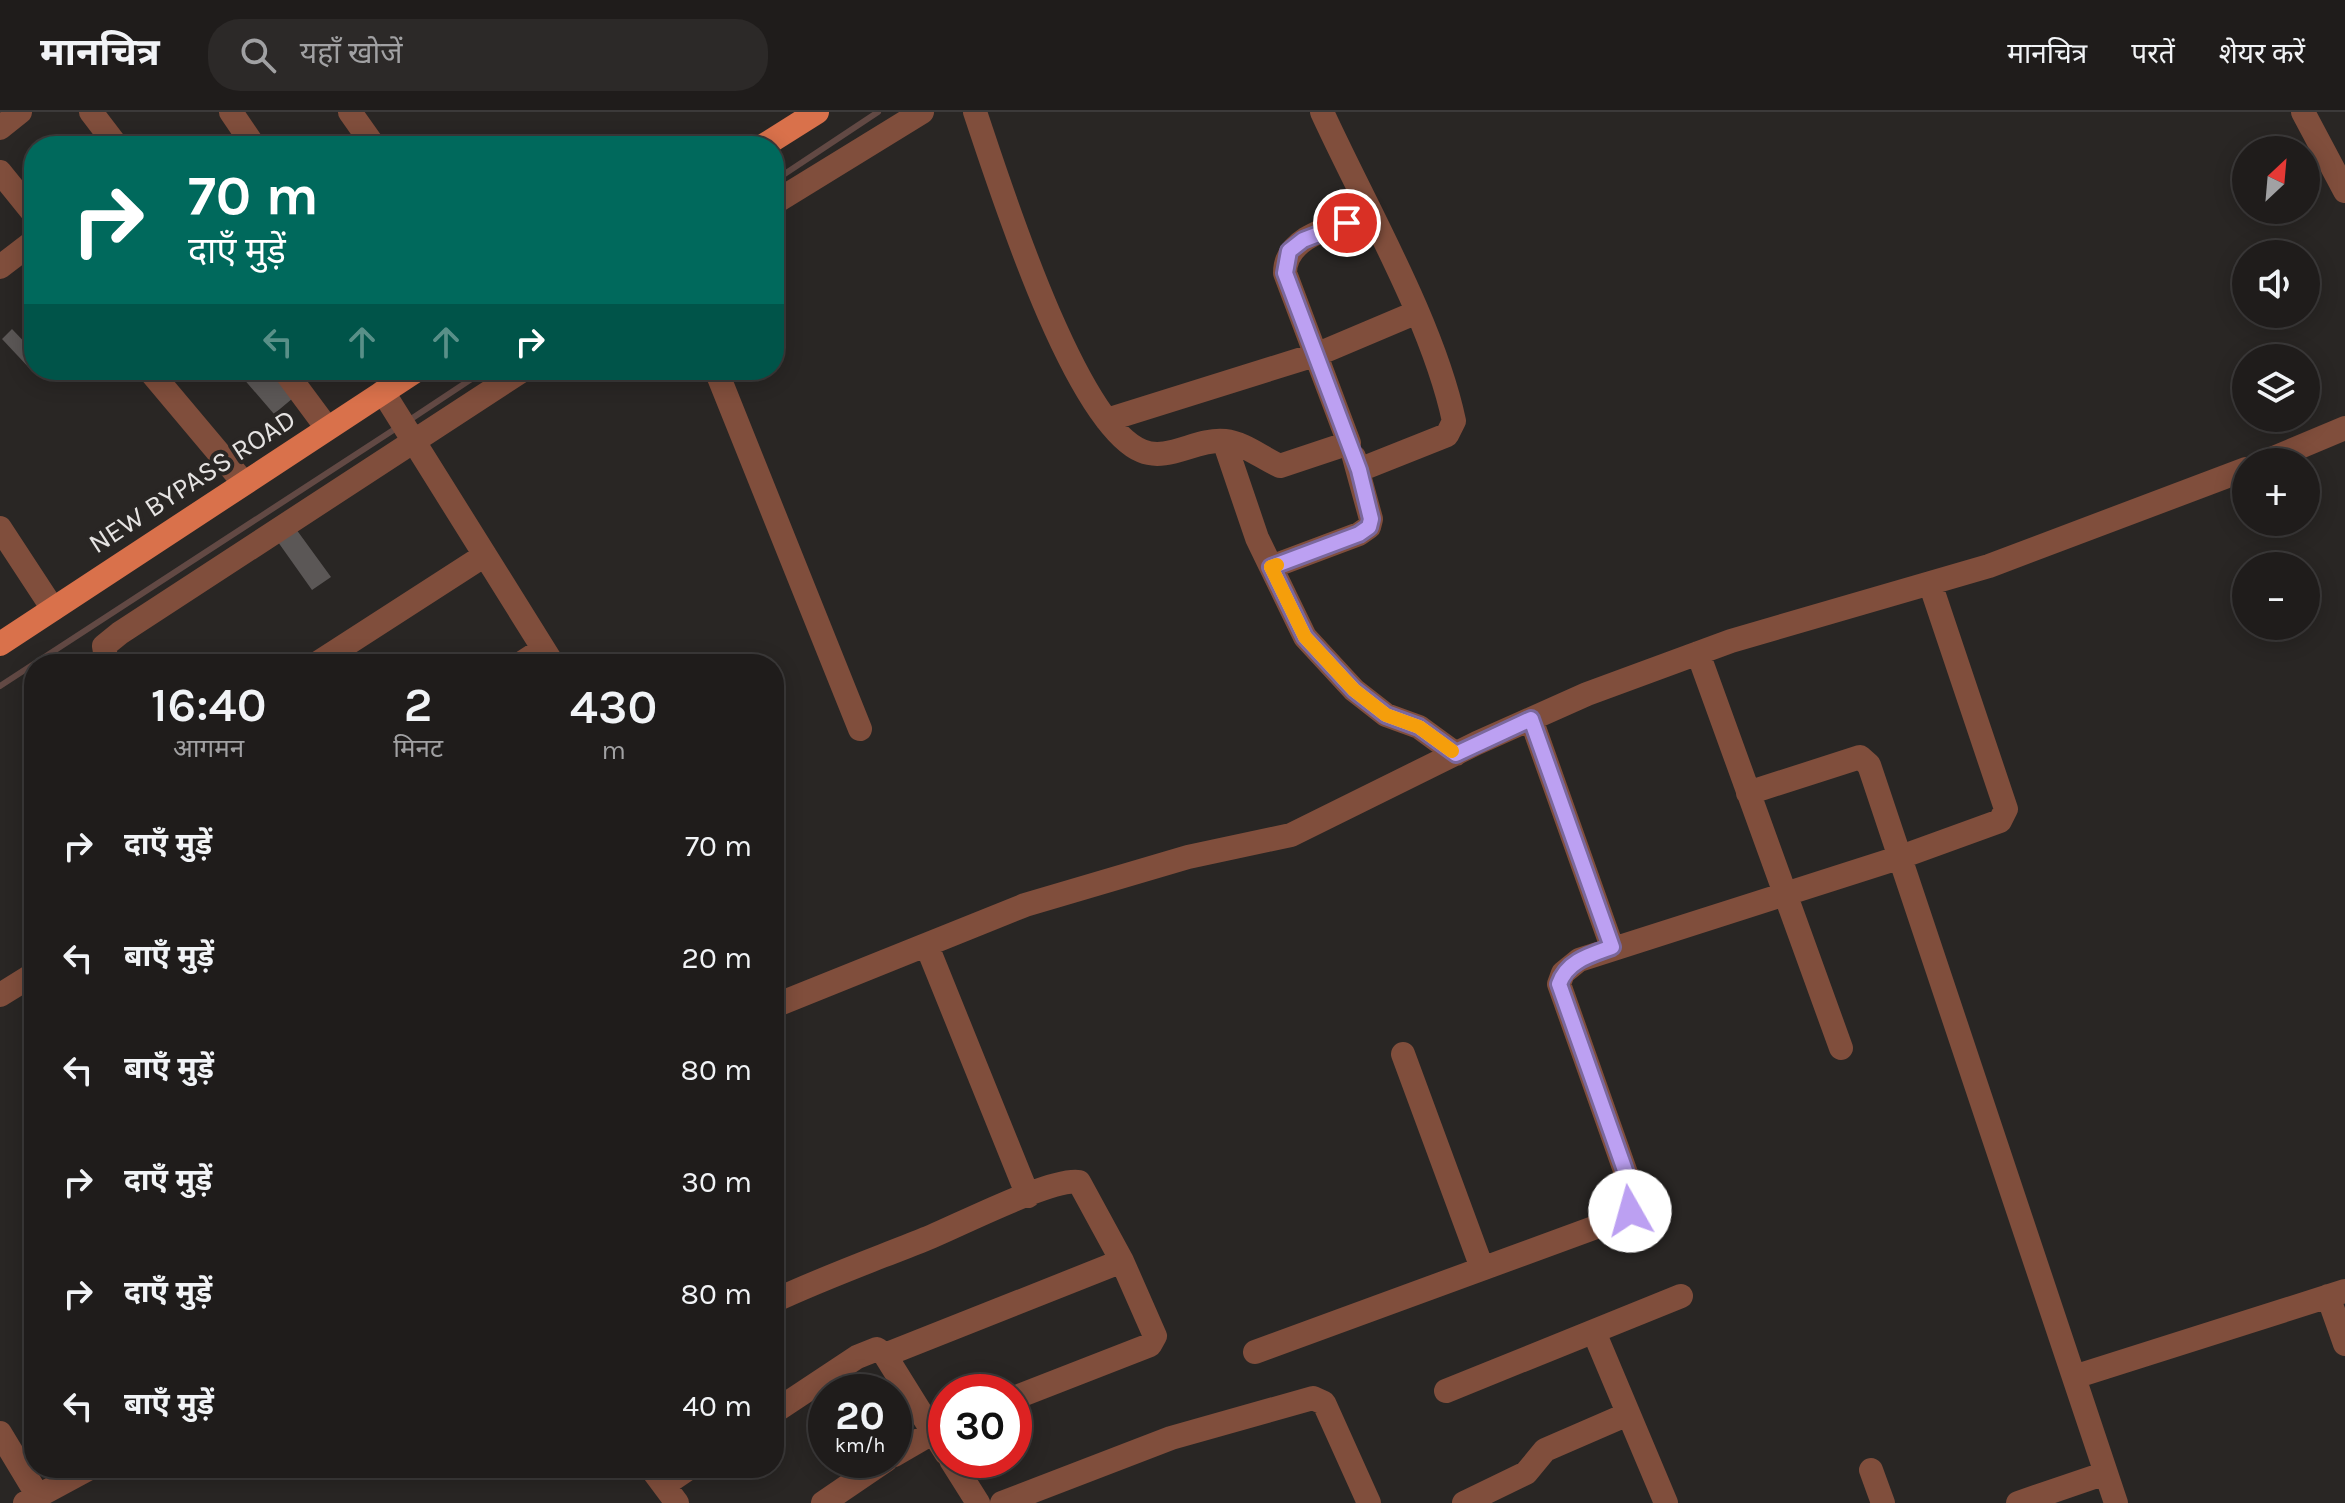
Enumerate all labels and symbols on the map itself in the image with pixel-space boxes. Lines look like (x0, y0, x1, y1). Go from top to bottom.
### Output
north arrow (2232, 136, 2320, 224)
pin (1313, 189, 1381, 257)
street label: NEW BYPASS ROAD (82, 402, 302, 560)
position arrow (1588, 1169, 1672, 1253)
speed limit sign: 30 (928, 1374, 1032, 1478)

